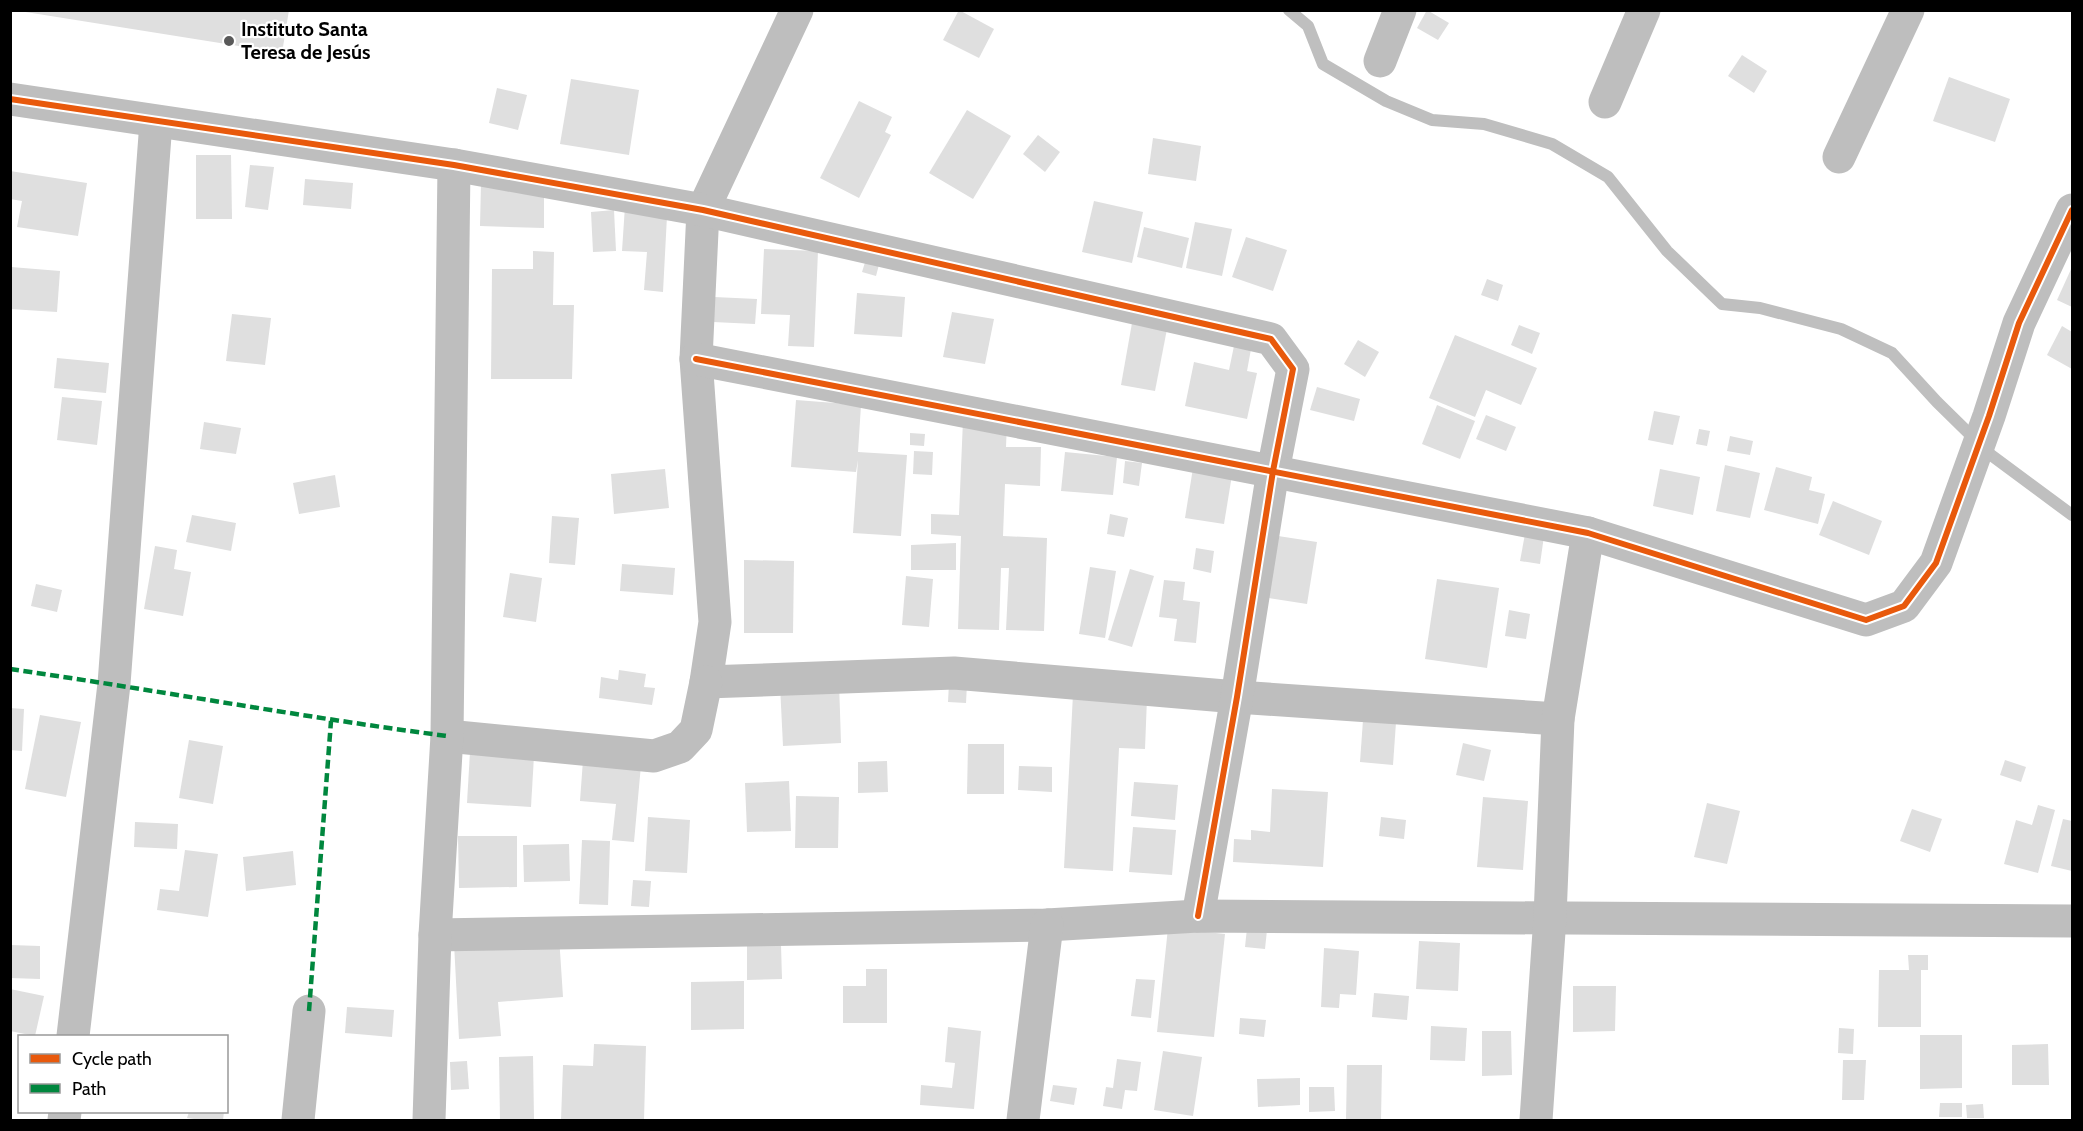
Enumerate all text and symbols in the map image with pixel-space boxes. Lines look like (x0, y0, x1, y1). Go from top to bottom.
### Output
place label: Instituto Santa Teresa de Jesús (241, 17, 370, 64)
marker: Instituto Santa Teresa de Jesús (222, 34, 236, 48)
legend (18, 1035, 228, 1113)
text: Cycle path (72, 1048, 152, 1070)
text: Path (72, 1078, 106, 1100)

